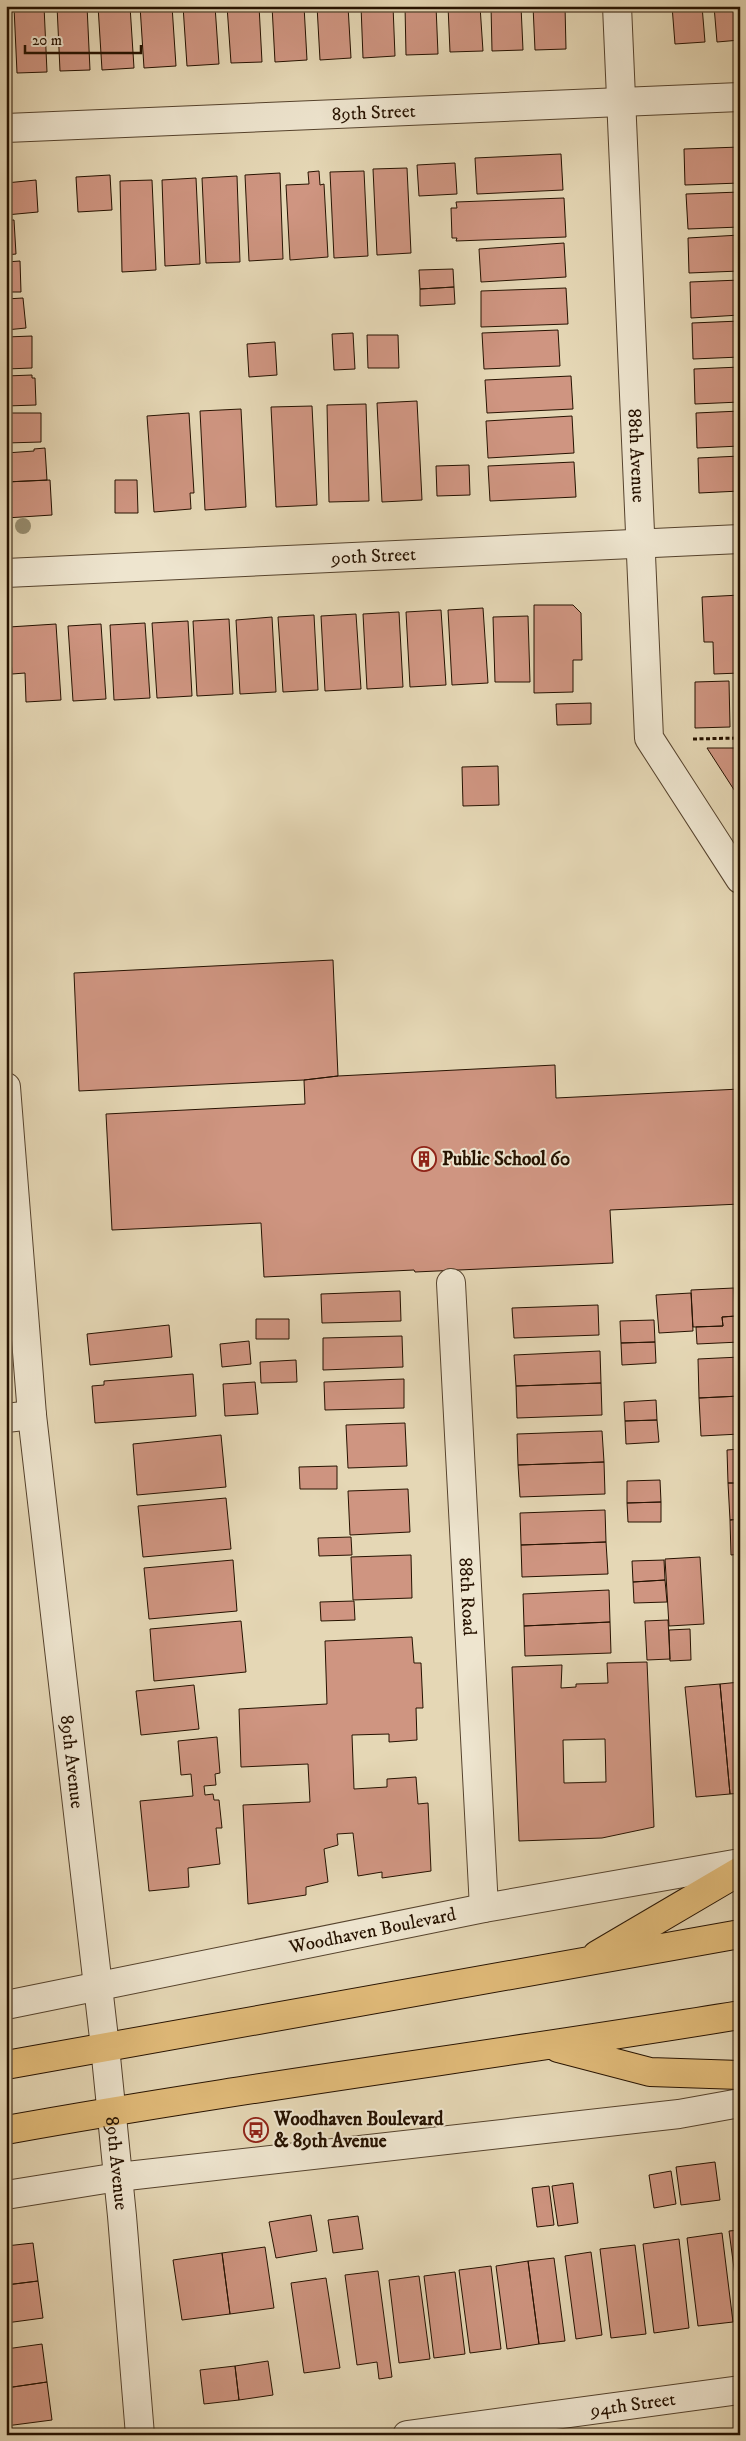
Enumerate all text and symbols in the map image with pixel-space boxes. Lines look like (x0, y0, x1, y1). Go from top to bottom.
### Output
scale bar (25, 22, 141, 54)
text: 20 m (32, 31, 62, 50)
street label: 89th Street (331, 99, 416, 126)
street label: 88th Avenue (623, 408, 650, 503)
street label: 90th Street (330, 543, 417, 569)
building icon: Public School 60 (411, 1146, 437, 1172)
place label: Public School 60 (442, 1148, 570, 1171)
street label: 88th Road (454, 1557, 481, 1637)
street label: 89th Avenue (55, 1714, 89, 1810)
street label: Woodhaven Boulevard (286, 1902, 458, 1959)
place label: Woodhaven Boulevard & 89th Avenue (273, 2108, 444, 2153)
street label: 89th Avenue (101, 2115, 133, 2211)
bus stop icon: Woodhaven Boulevard & 89th Avenue (243, 2117, 269, 2143)
street label: 94th Street (588, 2387, 677, 2422)

